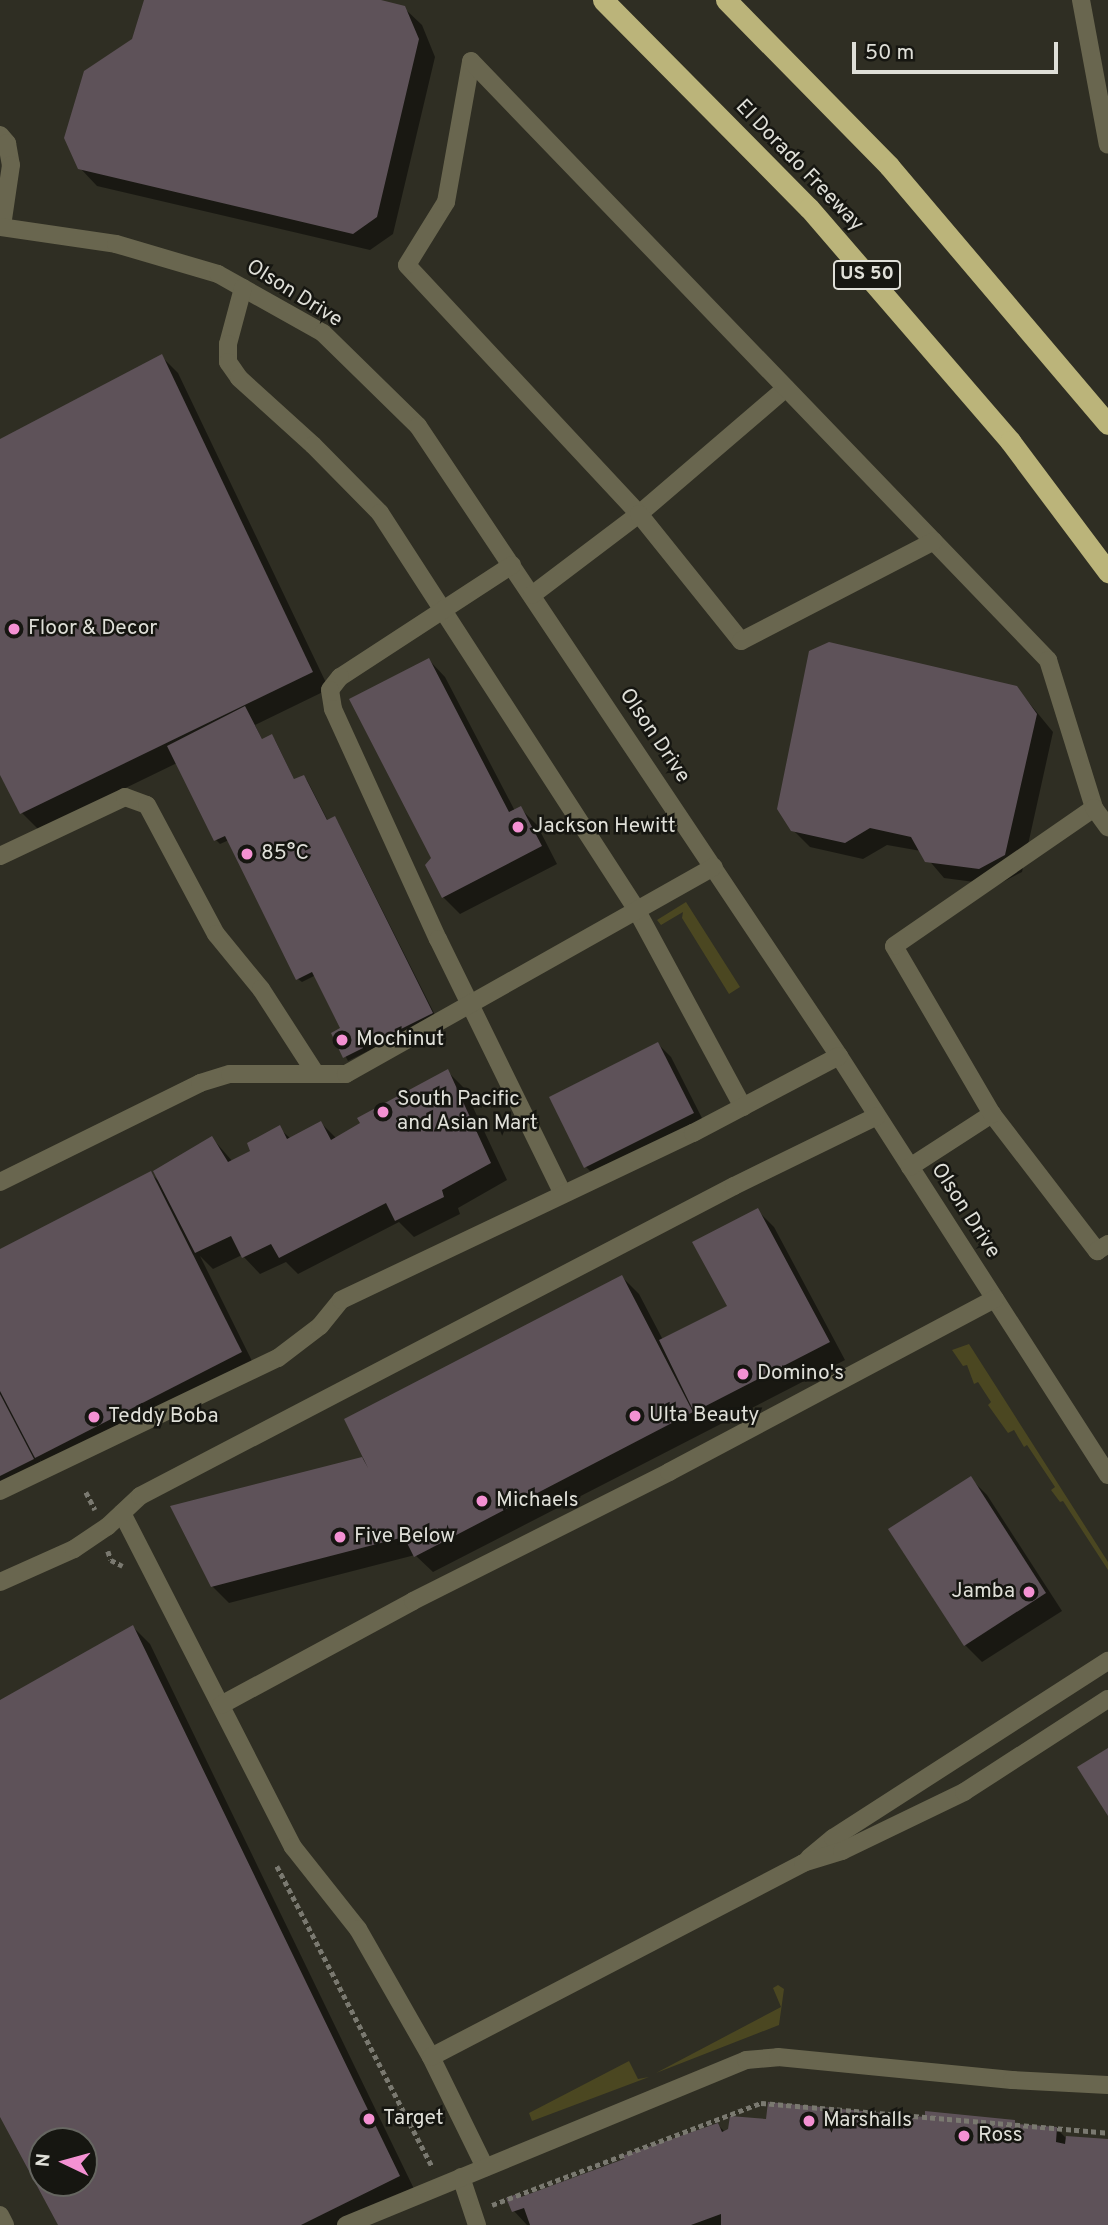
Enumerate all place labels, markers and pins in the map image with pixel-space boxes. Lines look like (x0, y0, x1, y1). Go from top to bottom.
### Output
place label: Floor & Decor (28, 616, 157, 642)
marker: Floor & Decor (6, 621, 22, 637)
place label: Jackson Hewitt (532, 814, 676, 840)
marker: Jackson Hewitt (510, 819, 526, 835)
place label: 85°C (261, 841, 309, 867)
marker: 85°C (239, 846, 255, 862)
place label: Mochinut (356, 1027, 444, 1053)
marker: Mochinut (334, 1032, 350, 1048)
place label: South Pacific and Asian Mart (397, 1087, 539, 1137)
marker: South Pacific and Asian Mart (375, 1104, 391, 1120)
place label: Domino's (757, 1361, 844, 1387)
marker: Domino's (735, 1366, 751, 1382)
place label: Ulta Beauty (649, 1403, 759, 1429)
place label: Teddy Boba (108, 1404, 219, 1430)
marker: Ulta Beauty (627, 1408, 643, 1424)
marker: Teddy Boba (86, 1409, 102, 1425)
place label: Michaels (496, 1488, 579, 1514)
marker: Michaels (474, 1493, 490, 1509)
place label: Five Below (354, 1524, 455, 1550)
marker: Five Below (332, 1529, 348, 1545)
place label: Jamba (951, 1579, 1015, 1605)
marker: Jamba (1021, 1584, 1037, 1600)
place label: Target (383, 2106, 444, 2132)
place label: Marshalls (823, 2108, 912, 2134)
marker: Target (361, 2111, 377, 2127)
marker: Marshalls (801, 2113, 817, 2129)
place label: Ross (978, 2123, 1023, 2149)
marker: Ross (956, 2128, 972, 2144)

